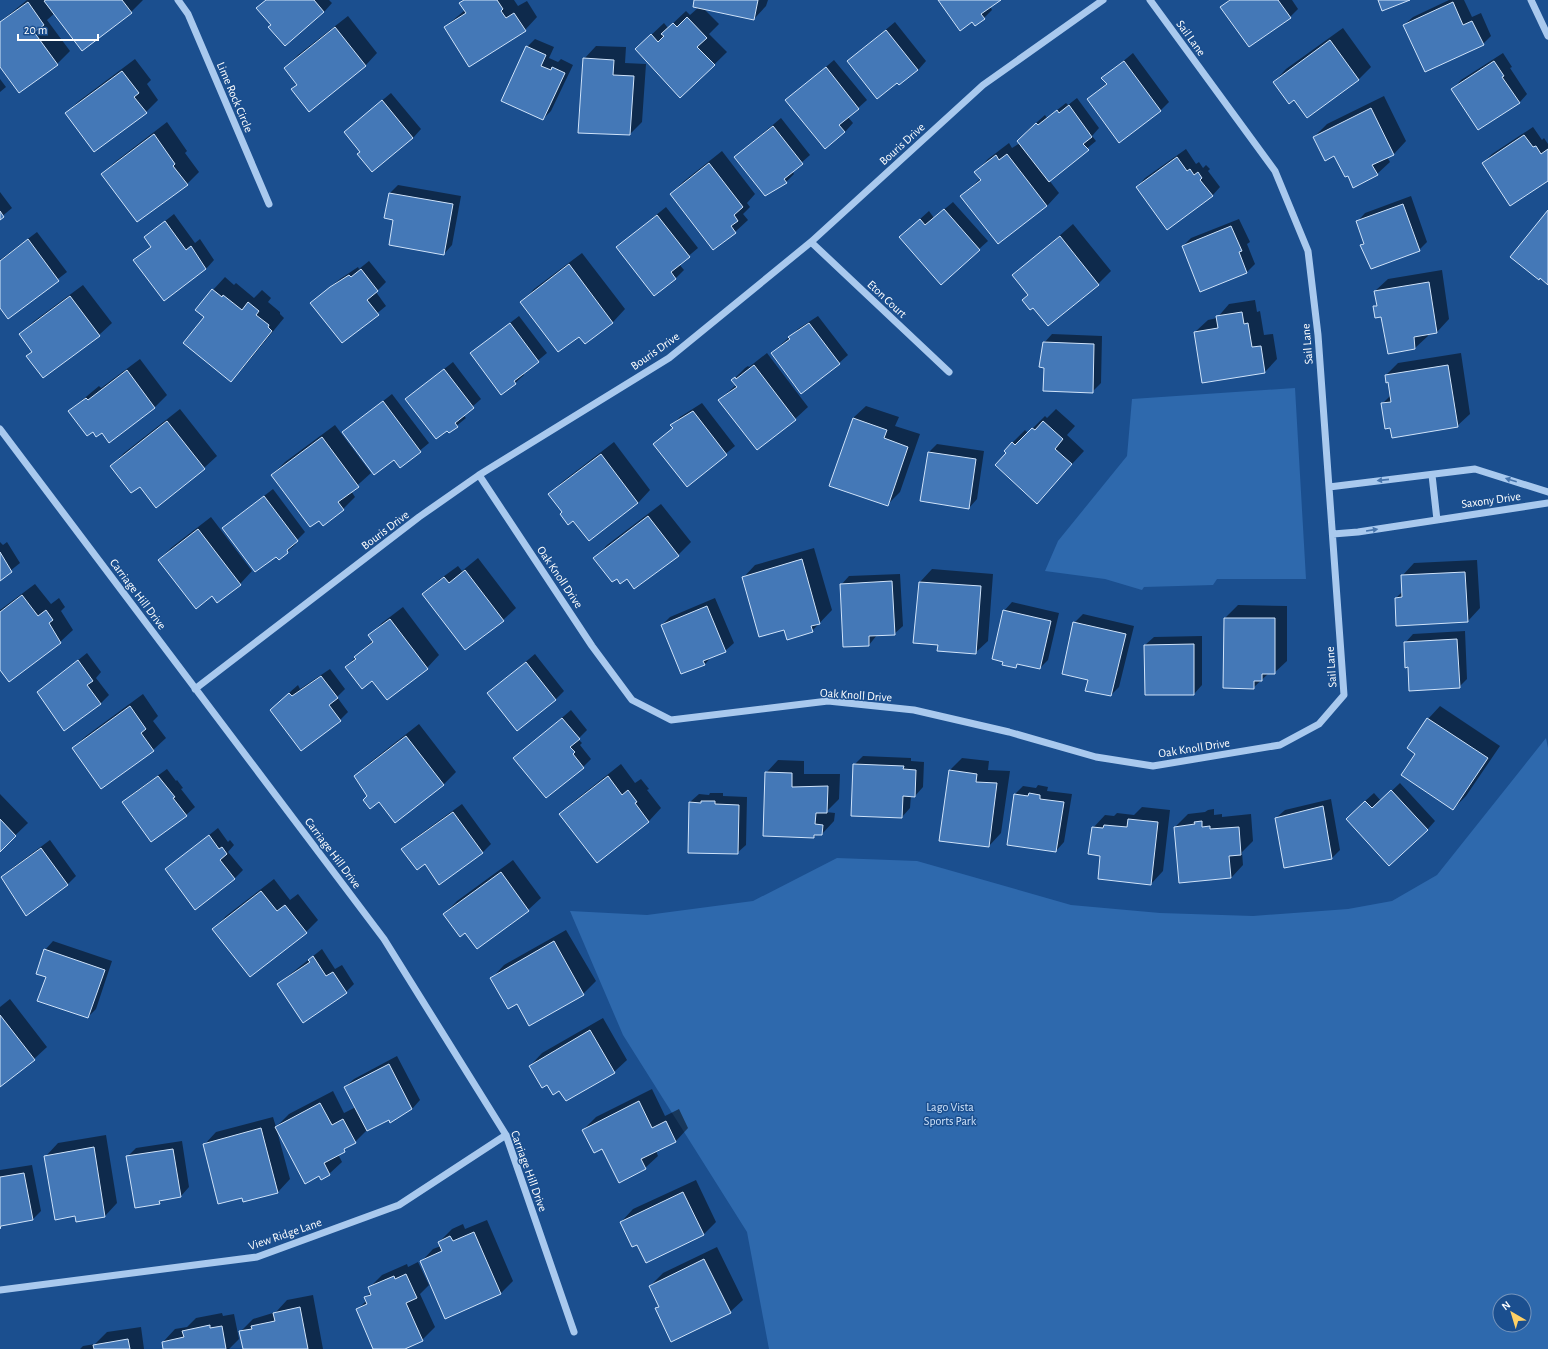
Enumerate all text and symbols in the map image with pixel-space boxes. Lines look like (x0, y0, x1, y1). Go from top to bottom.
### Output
scale bar (18, 16, 98, 42)
street label: Sail Lane (1174, 18, 1208, 58)
text: 20 m (24, 24, 47, 36)
street label: Lime Rock Circle (215, 60, 255, 134)
street label: Bouris Drive (877, 121, 927, 167)
street label: Eton Court (865, 278, 909, 320)
street label: Sail Lane (1299, 323, 1315, 365)
street label: Bouris Drive (628, 330, 682, 372)
one-way arrow (1377, 477, 1389, 484)
one-way arrow (1504, 477, 1516, 483)
street label: Saxony Drive (1461, 490, 1522, 511)
street label: Bouris Drive (359, 508, 411, 552)
one-way arrow (1366, 527, 1378, 533)
street label: Oak Knoll Drive (535, 544, 585, 610)
street label: Carriage Hill Drive (108, 556, 168, 632)
street label: Sail Lane (1324, 646, 1338, 688)
street label: Oak Knoll Drive (820, 687, 892, 703)
street label: Oak Knoll Drive (1157, 736, 1231, 760)
street label: Carriage Hill Drive (303, 815, 363, 891)
park label: Lago Vista Sports Park (924, 1101, 977, 1127)
street label: Carriage Hill Drive (509, 1129, 549, 1213)
street label: View Ridge Lane (247, 1216, 323, 1252)
north arrow (1492, 1293, 1532, 1333)
text: N (1500, 1299, 1513, 1312)

